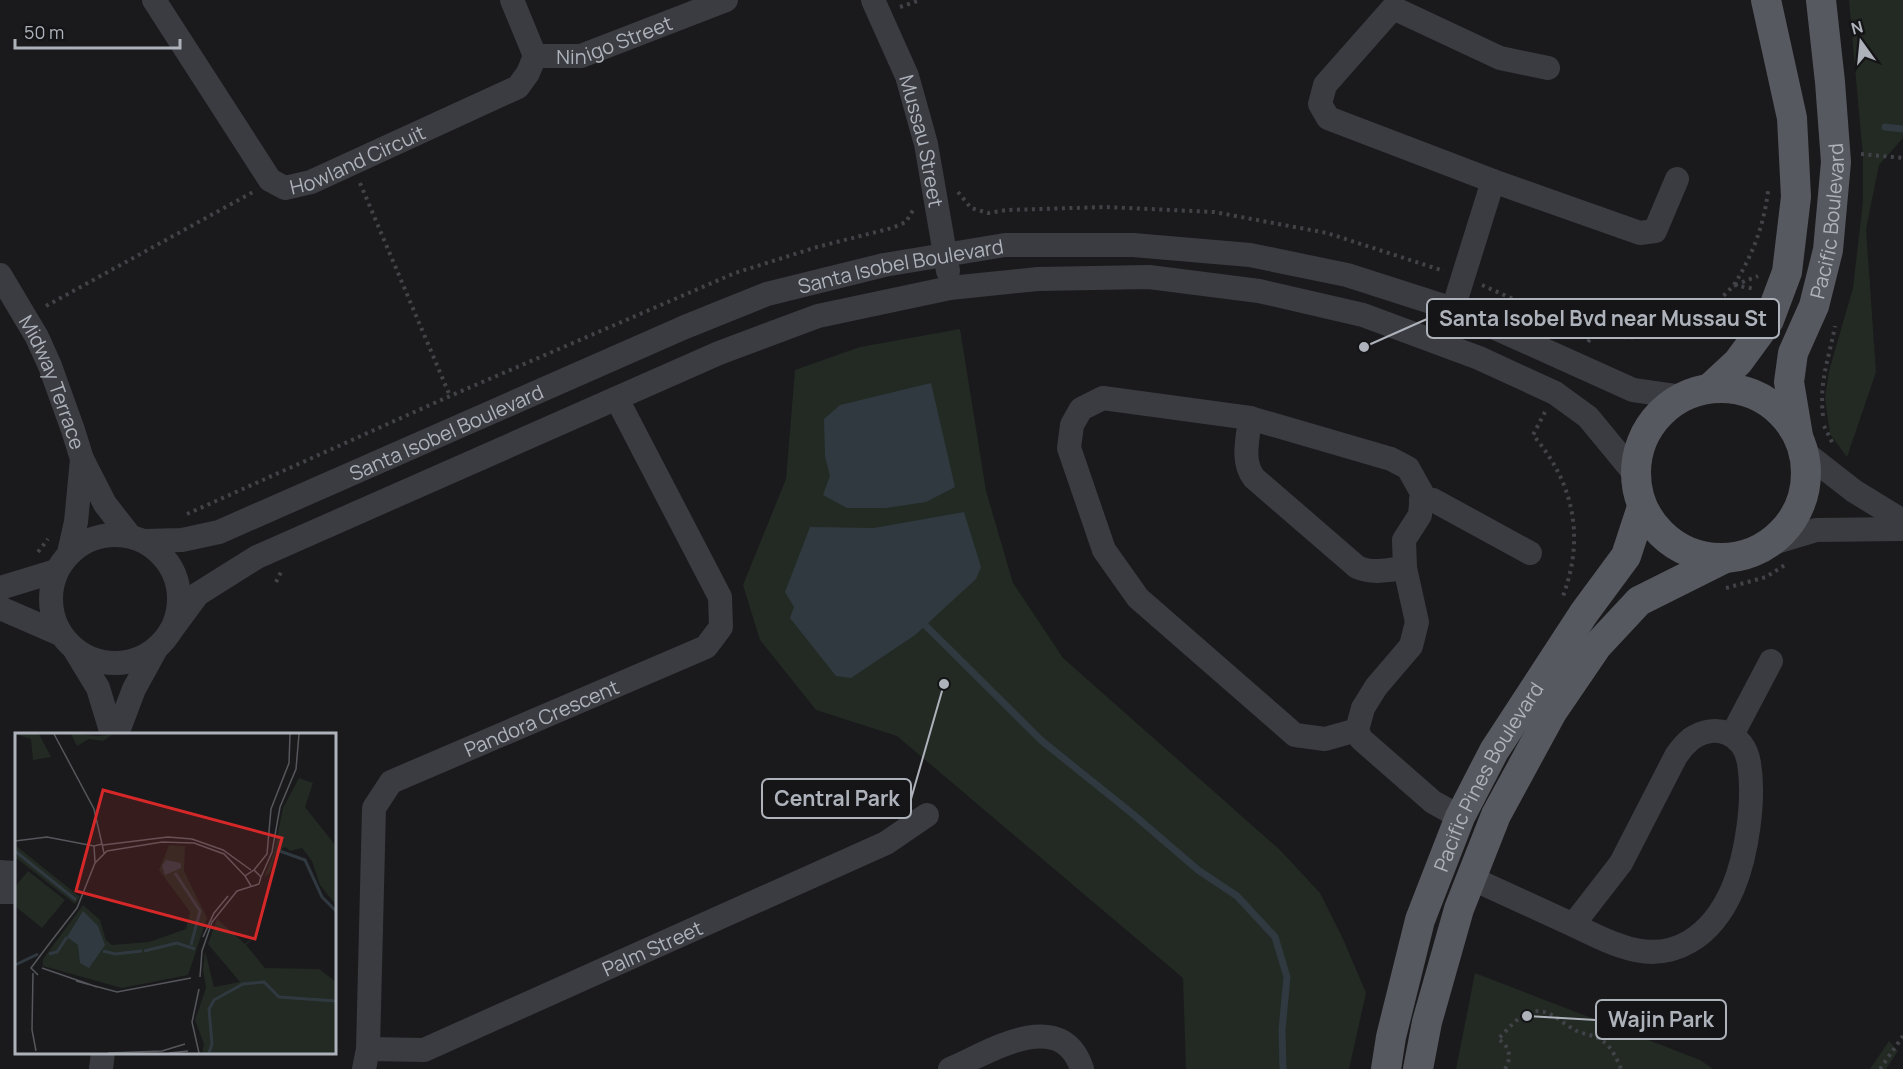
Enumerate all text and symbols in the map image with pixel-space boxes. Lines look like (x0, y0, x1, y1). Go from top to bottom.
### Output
street label: Ninigo Street (556, 9, 676, 70)
scale bar (15, 12, 180, 50)
north arrow (1831, 12, 1891, 72)
text: N (1849, 15, 1866, 40)
text: 50 m (24, 20, 64, 44)
street label: Mussau Street (894, 71, 950, 209)
street label: Howland Circuit (287, 118, 429, 200)
street label: Pacific Boulevard (1803, 142, 1849, 301)
street label: Santa Isobel Boulevard (795, 232, 1005, 299)
callout: Santa Isobel Bvd near Mussau St (1427, 299, 1779, 338)
text: Santa Isobel Bvd near Mussau St (1439, 304, 1767, 332)
street label: Midway Terrace (13, 310, 92, 453)
street label: Santa Isobel Boulevard (345, 378, 547, 487)
street label: Pandora Crescent (460, 673, 623, 763)
street label: Pacific Pines Boulevard (1427, 676, 1549, 875)
inset map (15, 733, 336, 1054)
callout: Central Park (762, 779, 911, 818)
text: Central Park (774, 784, 900, 812)
street label: Palm Street (598, 914, 707, 982)
callout: Wajin Park (1596, 1000, 1726, 1039)
text: Wajin Park (1608, 1005, 1715, 1033)

